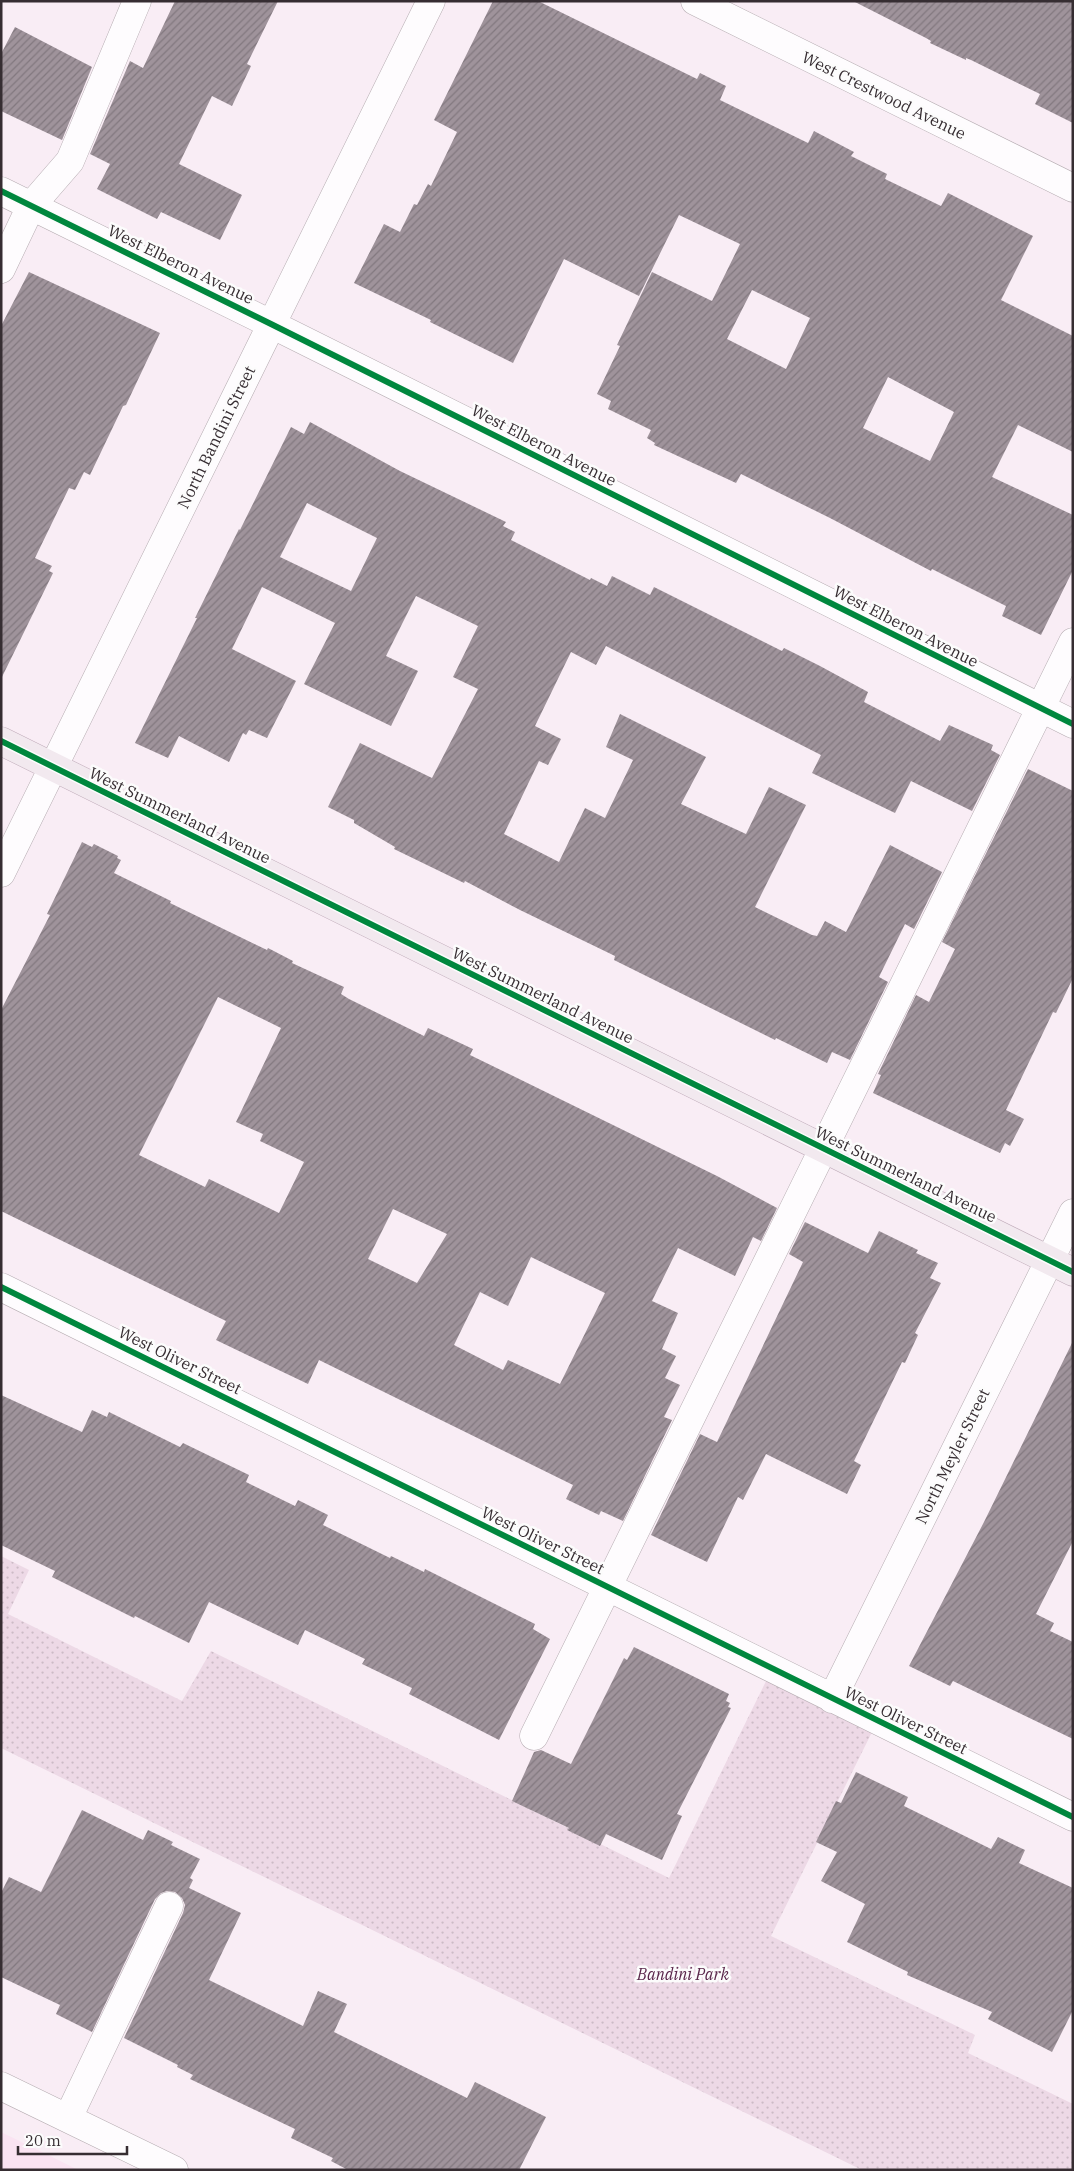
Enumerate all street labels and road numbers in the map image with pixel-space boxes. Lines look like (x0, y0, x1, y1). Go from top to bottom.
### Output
street label: West Crestwood Avenue (799, 47, 969, 143)
street label: West Elberon Avenue (105, 220, 257, 308)
street label: North Bandini Street (173, 362, 259, 512)
street label: West Elberon Avenue (468, 400, 620, 490)
street label: West Elberon Avenue (830, 581, 982, 671)
street label: West Summerland Avenue (86, 762, 274, 868)
street label: West Summerland Avenue (449, 942, 637, 1048)
street label: West Summerland Avenue (812, 1121, 1000, 1227)
street label: West Oliver Street (115, 1322, 245, 1399)
street label: North Meyler Street (911, 1385, 994, 1527)
street label: West Oliver Street (478, 1502, 608, 1579)
street label: West Oliver Street (841, 1682, 971, 1759)

